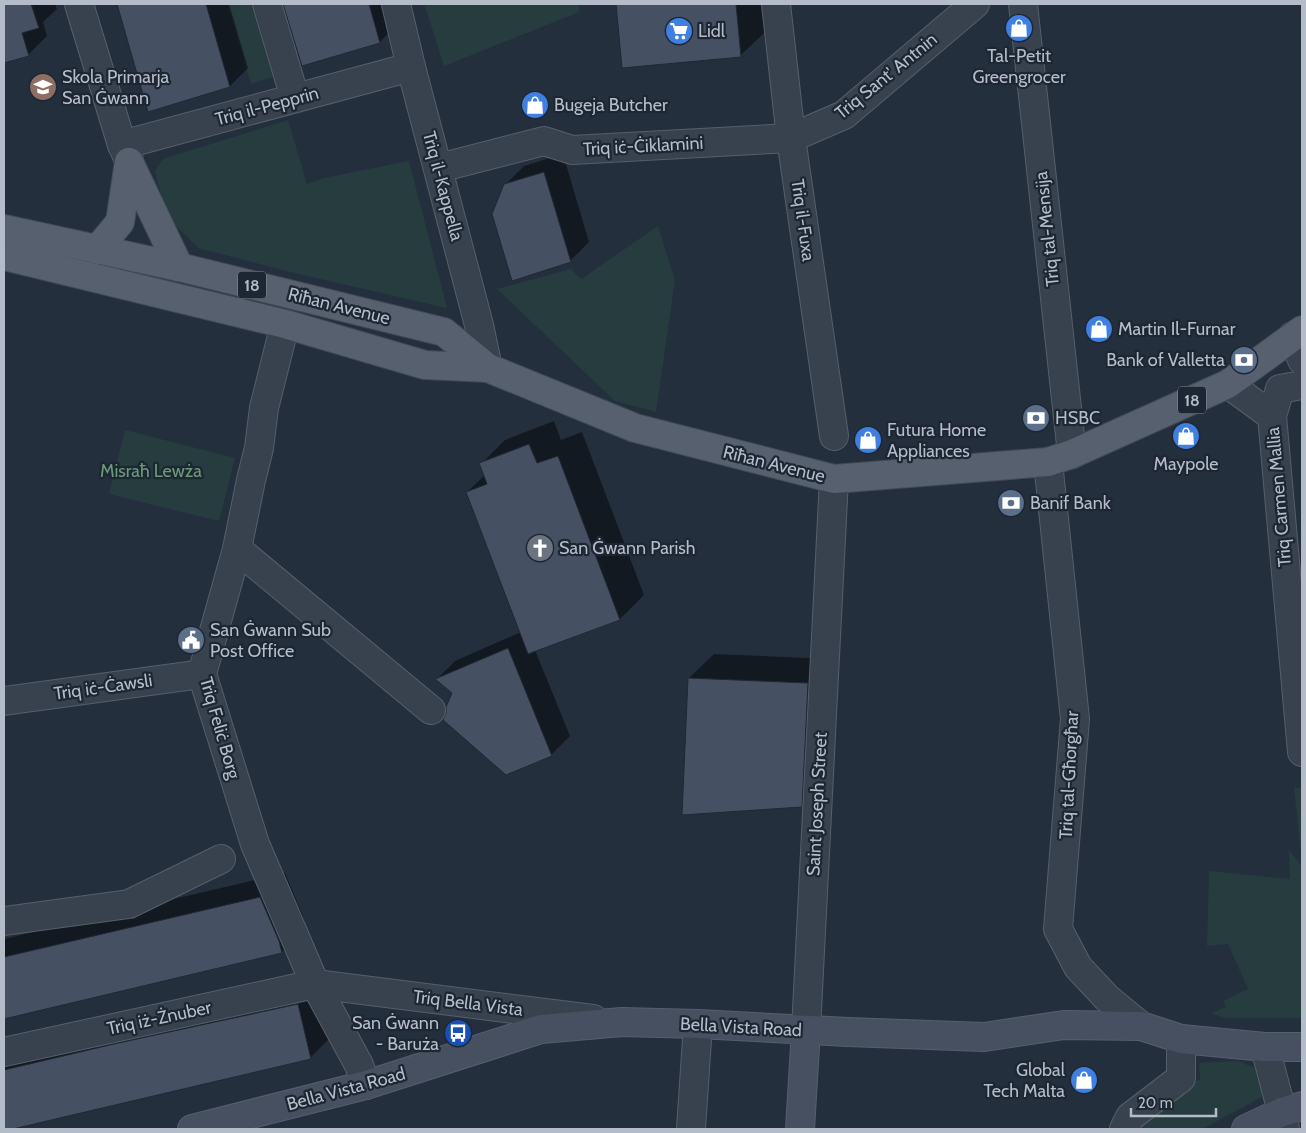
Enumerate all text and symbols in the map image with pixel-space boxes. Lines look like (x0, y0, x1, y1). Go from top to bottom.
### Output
shop icon: Tal-Petit Greengrocer (1004, 13, 1034, 43)
supermarket icon: Lidl (664, 16, 694, 46)
place label: Lidl (698, 20, 726, 42)
street label: Triq Sant' Antnin (831, 28, 941, 124)
place label: Tal-Petit Greengrocer (972, 45, 1066, 88)
place label: Skola Primarja San Ġwann (62, 66, 169, 109)
school or university icon: Skola Primarja San Ġwann (28, 72, 58, 102)
street label: Triq il-Pepprin (213, 82, 321, 130)
shop icon: Bugeja Butcher (520, 90, 550, 120)
place label: Bugeja Butcher (554, 94, 668, 116)
street label: Triq il-Kappella (418, 129, 468, 244)
street label: Triq iċ-Ċiklamini (582, 132, 704, 160)
street label: Triq tal-Mensija (1030, 170, 1064, 288)
street label: Triq il-Fuxa (786, 178, 820, 263)
road number: 18 (238, 272, 266, 298)
street label: Riħan Avenue (286, 283, 392, 329)
shop icon: Martin Il-Furnar (1084, 314, 1114, 344)
place label: Martin Il-Furnar (1118, 318, 1236, 340)
bank icon: Bank of Valletta (1229, 345, 1259, 375)
place label: Bank of Valletta (1106, 349, 1225, 371)
road number: 18 (1178, 386, 1206, 414)
bank icon: HSBC (1021, 403, 1051, 433)
place label: HSBC (1055, 407, 1100, 429)
place label: Futura Home Appliances (887, 419, 986, 462)
shop icon: Maypole (1171, 421, 1201, 451)
shop icon: Futura Home Appliances (853, 425, 883, 455)
street label: Triq Carmen Mallia (1262, 426, 1296, 568)
street label: Riħan Avenue (721, 441, 827, 487)
place label: Maypole (1153, 453, 1219, 475)
park label: Misraħ Lewża (100, 460, 202, 482)
bank icon: Banif Bank (996, 488, 1026, 518)
place label: Banif Bank (1030, 492, 1112, 514)
church icon: San Ġwann Parish (525, 533, 555, 563)
place label: San Ġwann Parish (559, 537, 696, 559)
place label: San Ġwann Sub Post Office (210, 619, 331, 662)
public building icon: San Ġwann Sub Post Office (176, 625, 206, 655)
street label: Triq iċ-Ċawsli (52, 669, 154, 705)
street label: Triq Feliċ Borg (195, 675, 245, 782)
street label: Triq tal-Għorgħar (1055, 710, 1083, 840)
street label: Saint Joseph Street (802, 732, 832, 876)
street label: Triq Bella Vista (412, 985, 525, 1021)
street label: Triq iż-Żnuber (105, 996, 213, 1040)
place label: San Ġwann - Baruża (352, 1012, 439, 1055)
street label: Bella Vista Road (680, 1013, 802, 1041)
bus stop icon: San Ġwann - Baruża (443, 1018, 473, 1048)
place label: Global Tech Malta (984, 1059, 1066, 1102)
street label: Bella Vista Road (284, 1063, 408, 1115)
shop icon: Global Tech Malta (1069, 1065, 1099, 1095)
scale bar (1131, 1086, 1216, 1118)
text: 20 m (1138, 1094, 1173, 1112)

